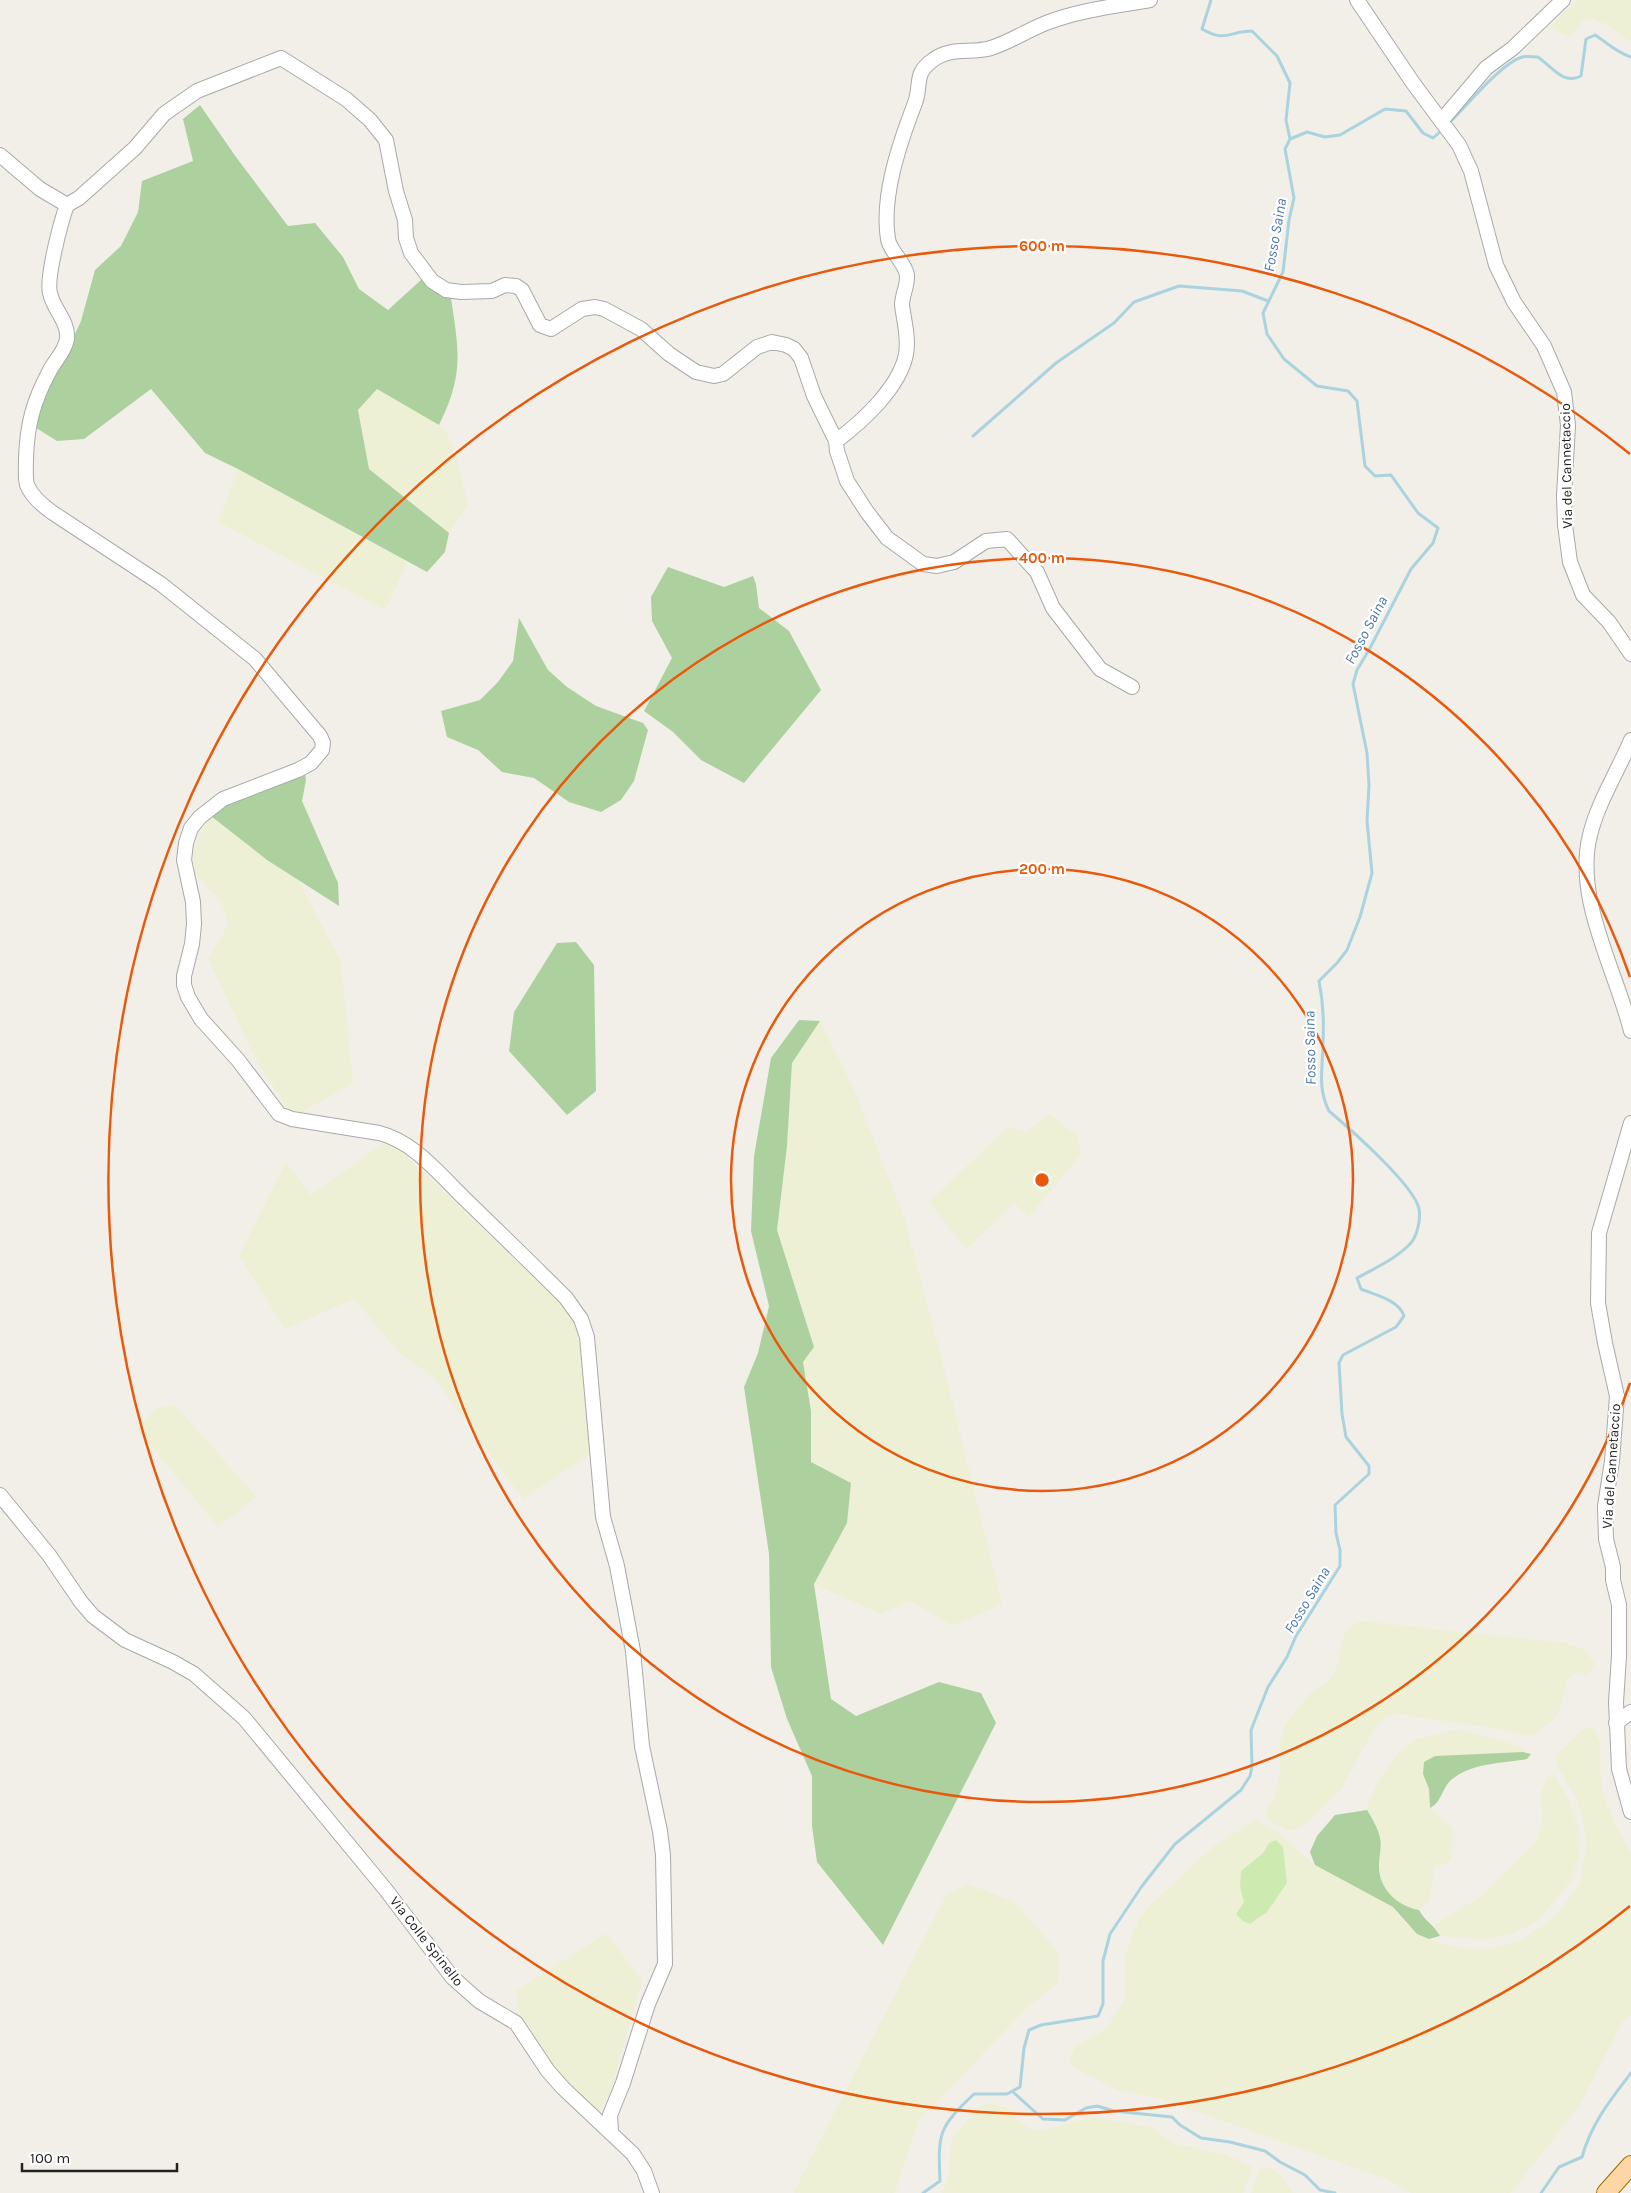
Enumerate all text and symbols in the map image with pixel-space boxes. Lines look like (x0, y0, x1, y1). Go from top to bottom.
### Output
water label: Fosso Saina (1260, 197, 1290, 273)
text: 600 m (1019, 237, 1065, 255)
street label: Via del Cannetaccio (1557, 403, 1576, 529)
text: 400 m (1019, 549, 1065, 567)
water label: Fosso Saina (1341, 593, 1391, 667)
text: 200 m (1019, 860, 1065, 878)
water label: Fosso Saina (1300, 1011, 1320, 1085)
centre of rings (1033, 1171, 1051, 1189)
street label: Via del Cannetaccio (1599, 1403, 1624, 1529)
water label: Fosso Saina (1280, 1564, 1334, 1636)
street label: Via Colle Spinello (386, 1893, 467, 1990)
scale bar (22, 2140, 178, 2172)
text: 100 m (30, 2149, 70, 2167)

